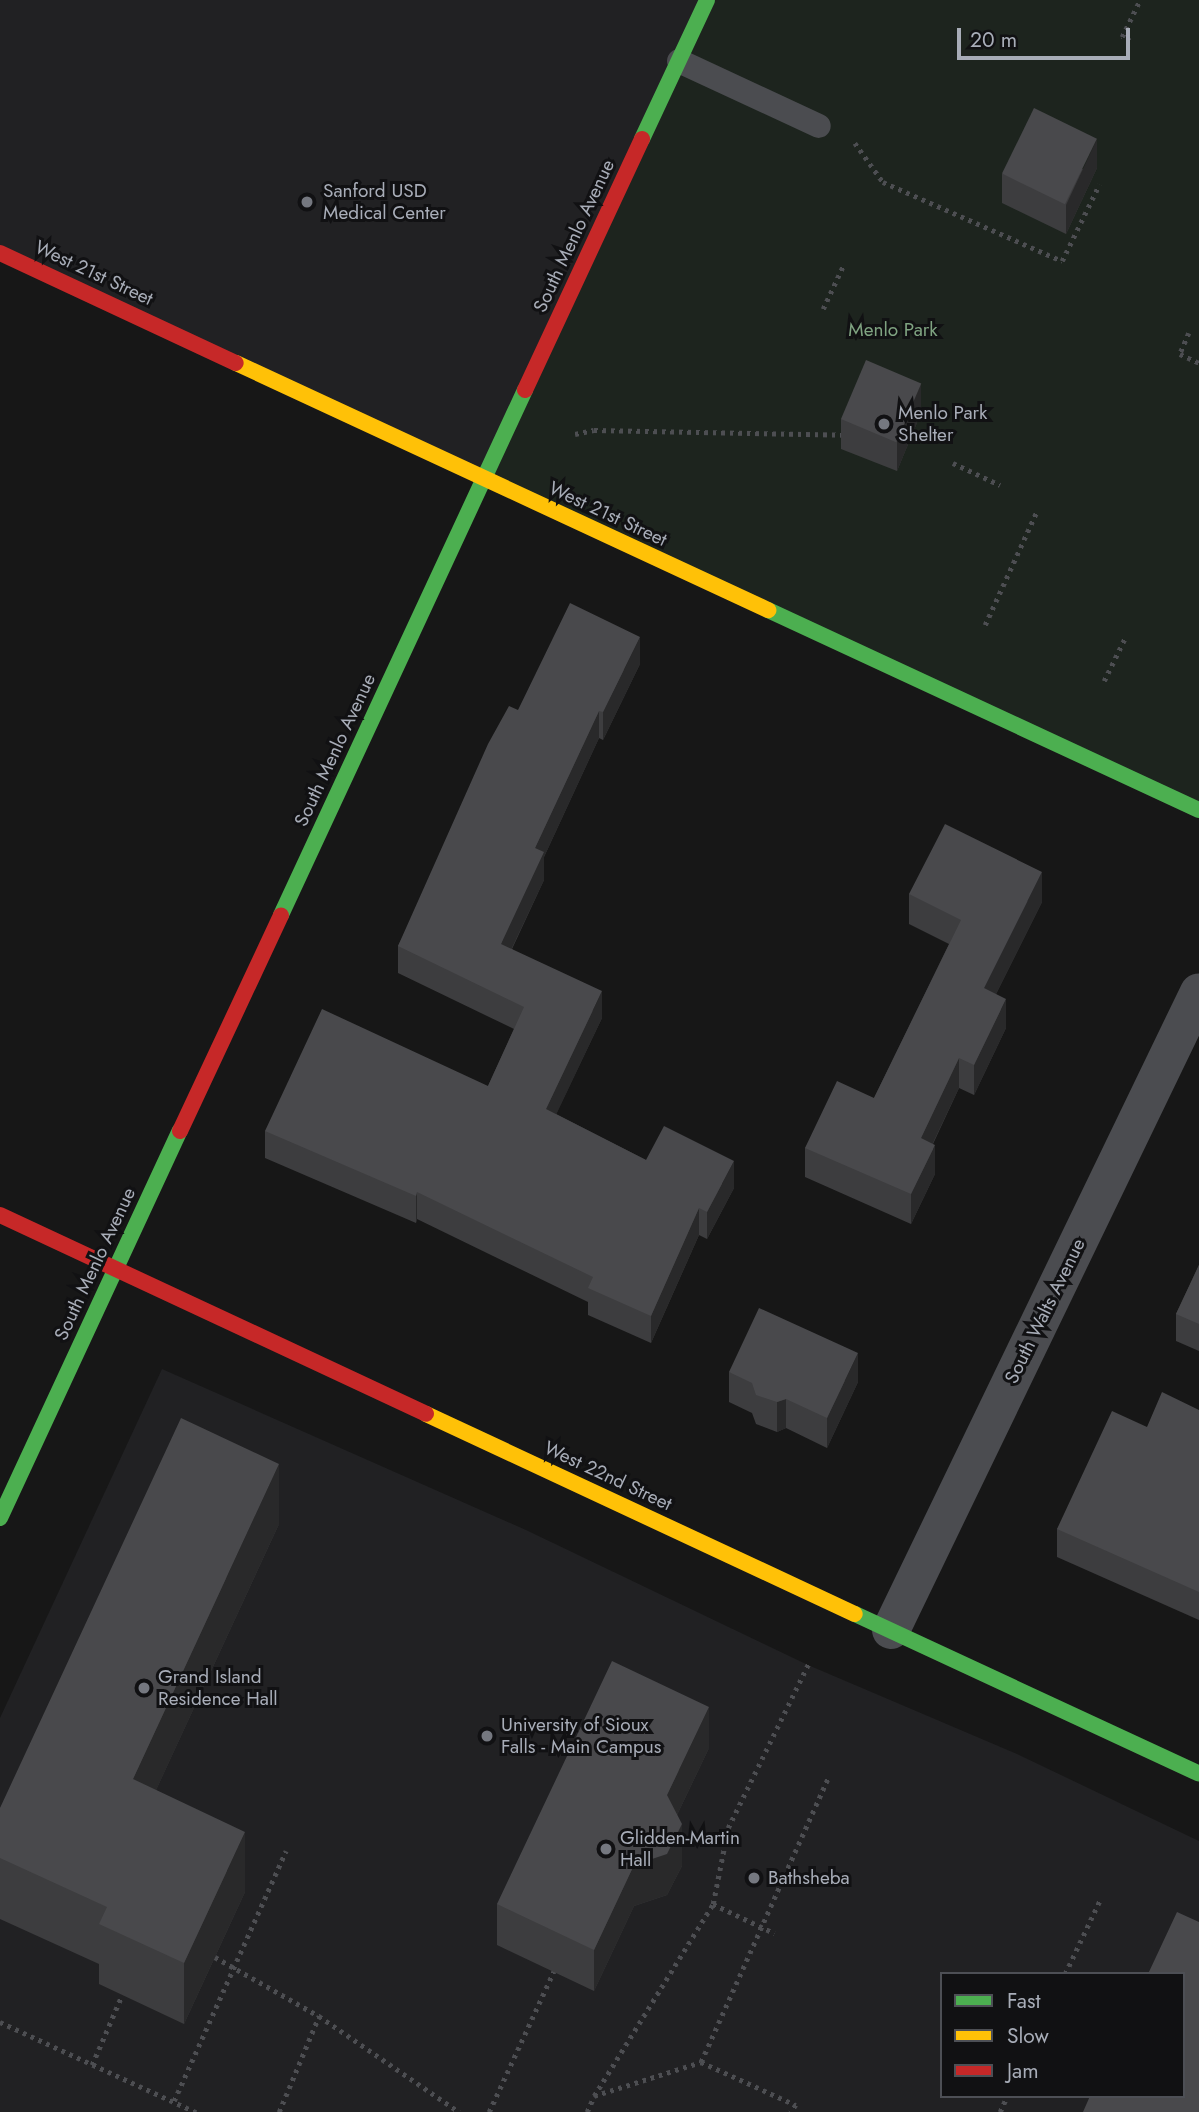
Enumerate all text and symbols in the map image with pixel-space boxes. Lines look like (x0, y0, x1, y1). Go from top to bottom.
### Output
scale bar (961, 14, 1134, 58)
text: 20 m (970, 25, 1017, 55)
street label: South Menlo Avenue (529, 156, 619, 316)
place label: Sanford USD Medical Center (323, 180, 446, 224)
marker: Sanford USD Medical Center (297, 192, 317, 212)
street label: West 21st Street (31, 236, 157, 310)
park label: Menlo Park (848, 319, 938, 341)
place label: Menlo Park Shelter (898, 402, 987, 446)
marker: Menlo Park Shelter (876, 416, 892, 432)
street label: West 21st Street (545, 477, 671, 551)
street label: South Menlo Avenue (290, 670, 380, 830)
street label: South Menlo Avenue (50, 1184, 140, 1344)
street label: South Walts Avenue (1000, 1235, 1090, 1387)
street label: West 22nd Street (540, 1436, 676, 1516)
place label: Grand Island Residence Hall (158, 1666, 278, 1710)
marker: Grand Island Residence Hall (136, 1680, 152, 1696)
place label: University of Sioux Falls - Main Campus (501, 1714, 661, 1758)
marker: University of Sioux Falls - Main Campus (479, 1728, 495, 1744)
place label: Glidden-Martin Hall (620, 1827, 740, 1871)
marker: Glidden-Martin Hall (598, 1841, 614, 1857)
place label: Bathsheba (768, 1867, 850, 1889)
marker: Bathsheba (746, 1870, 762, 1886)
legend (940, 1972, 1185, 2098)
text: Fast (1007, 1986, 1040, 2016)
text: Slow (1007, 2021, 1049, 2051)
text: Jam (1007, 2056, 1039, 2086)

